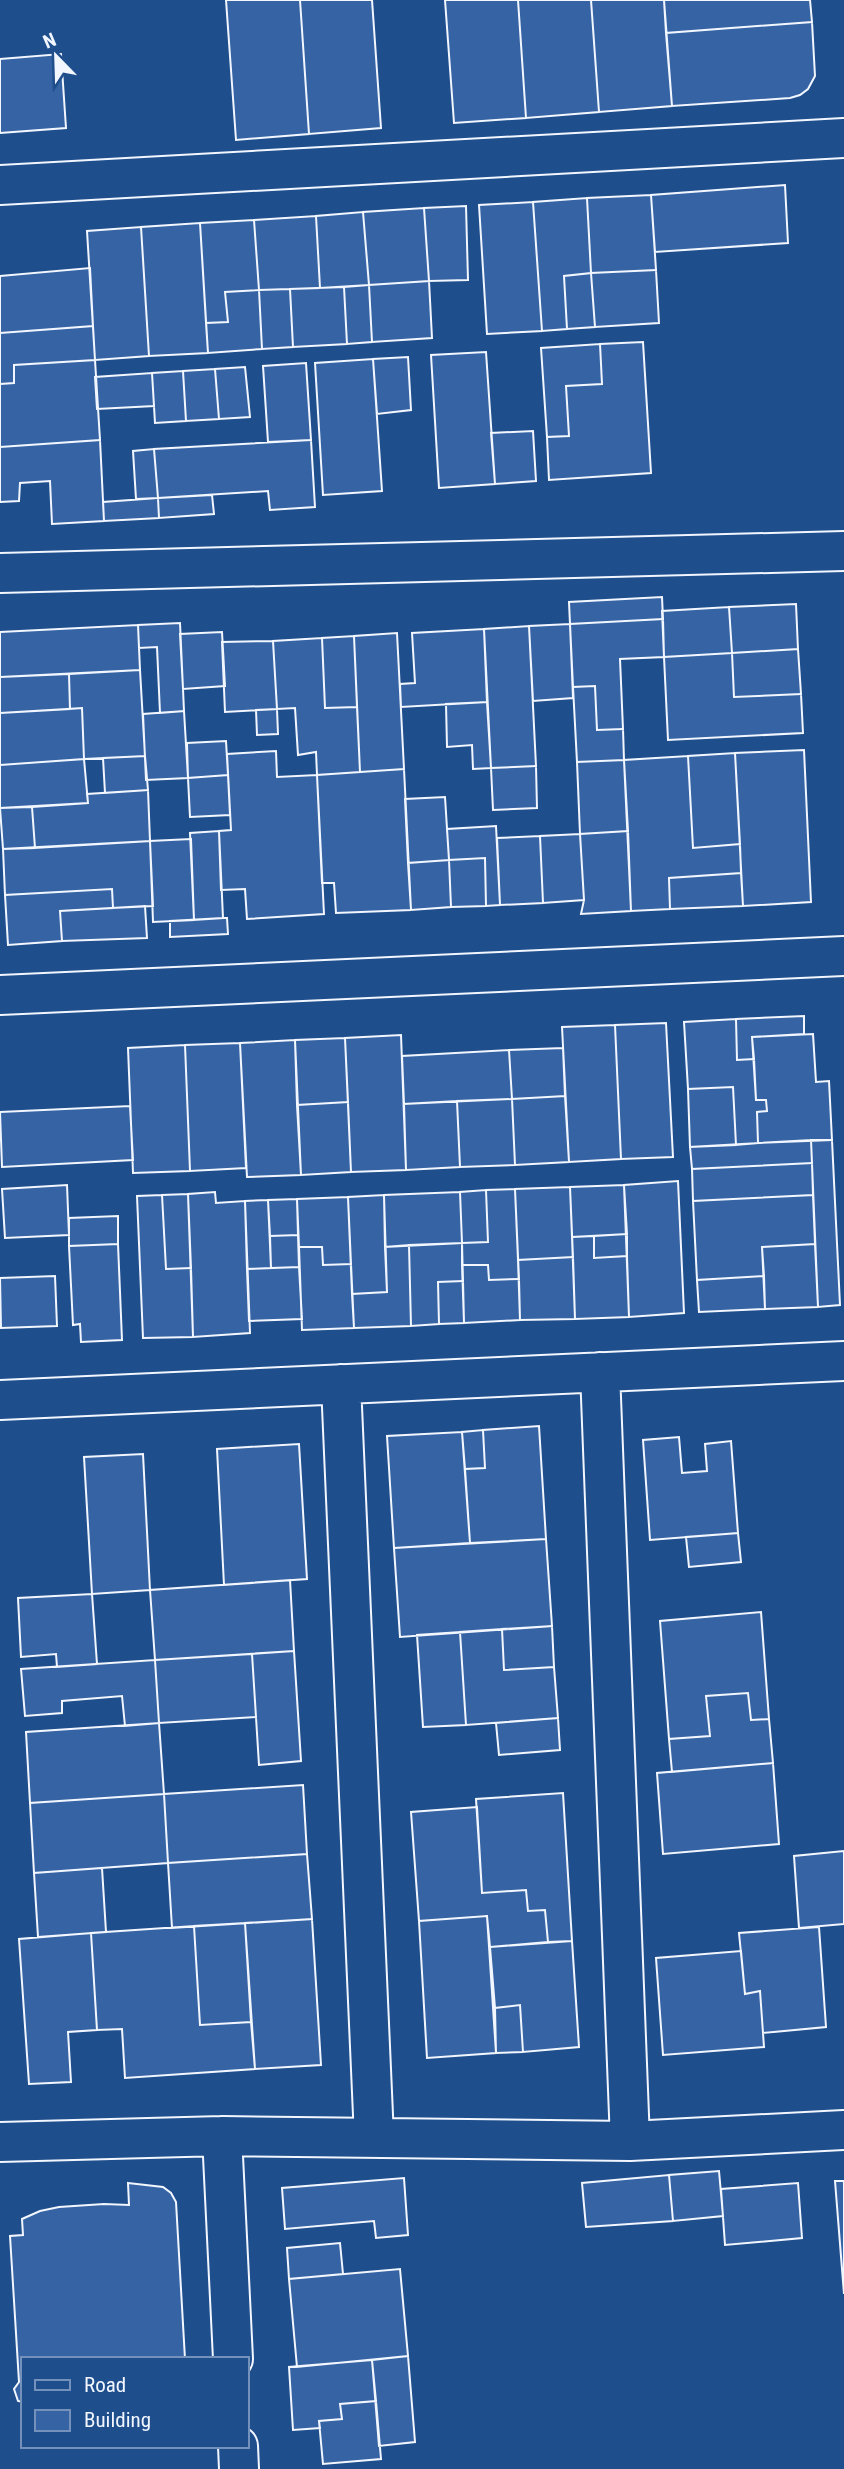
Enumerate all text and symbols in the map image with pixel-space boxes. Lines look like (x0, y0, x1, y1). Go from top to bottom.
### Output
north arrow (21, 21, 91, 91)
text: N (40, 28, 59, 54)
legend (21, 2357, 248, 2448)
text: Road (84, 2373, 126, 2397)
text: Building (84, 2408, 151, 2432)

